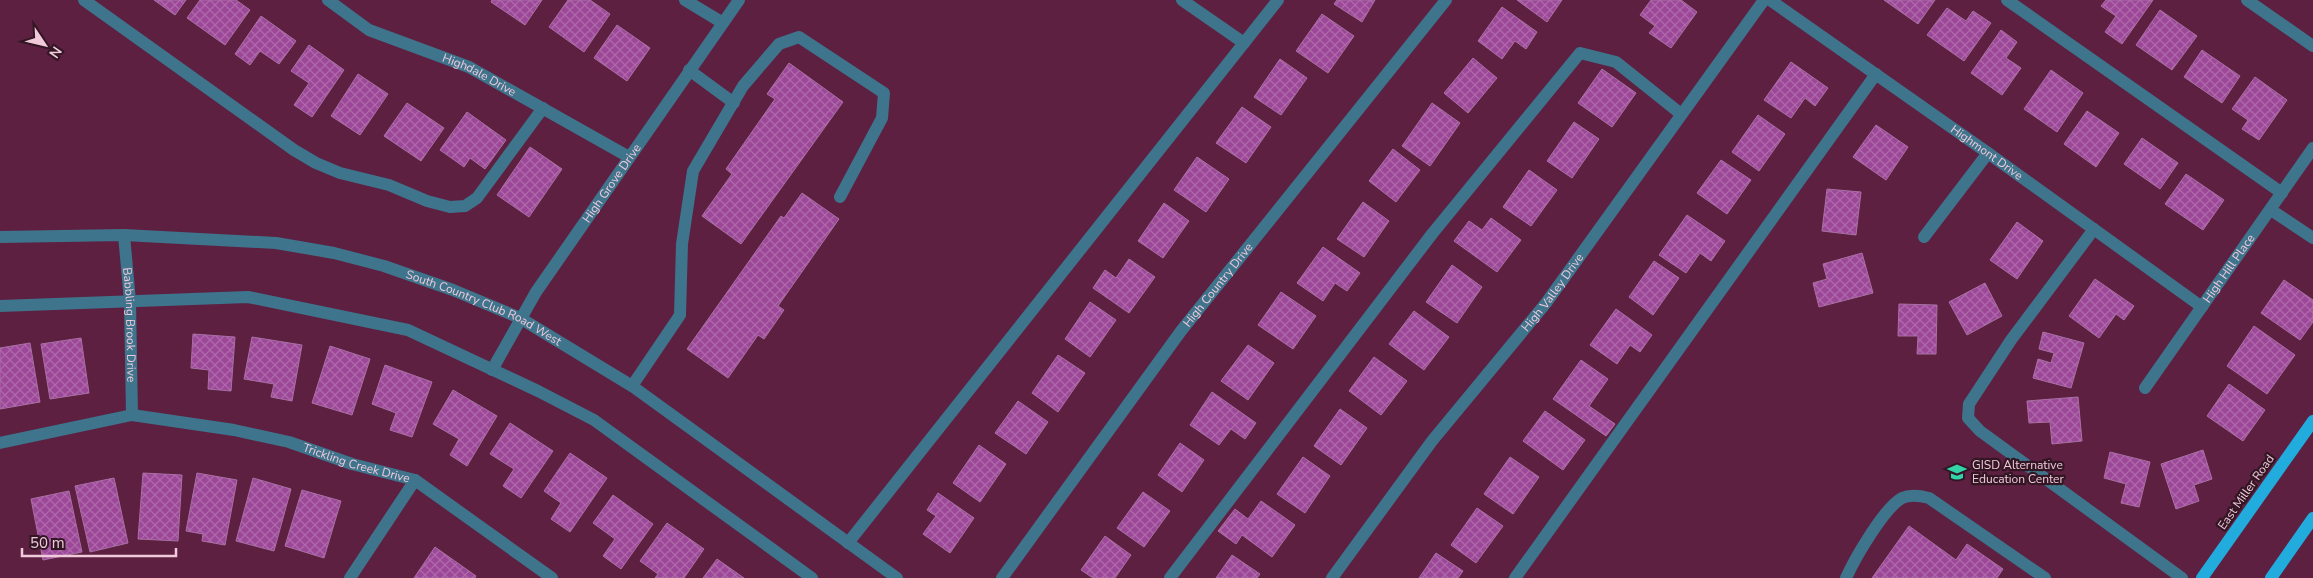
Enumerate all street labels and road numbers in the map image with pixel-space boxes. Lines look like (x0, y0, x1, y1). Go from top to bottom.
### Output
street label: Highdale Drive (440, 50, 519, 100)
street label: Highmont Drive (1947, 121, 2026, 184)
street label: High Grove Drive (579, 141, 645, 226)
street label: High Hill Place (2199, 231, 2258, 306)
street label: High Country Drive (1179, 240, 1256, 330)
street label: High Valley Drive (1518, 250, 1587, 335)
street label: South Country Club Road West (404, 266, 565, 350)
street label: Babbling Brook Drive (119, 267, 139, 382)
street label: Trickling Creek Drive (301, 439, 412, 486)
street label: East Miller Road (2214, 451, 2278, 533)

